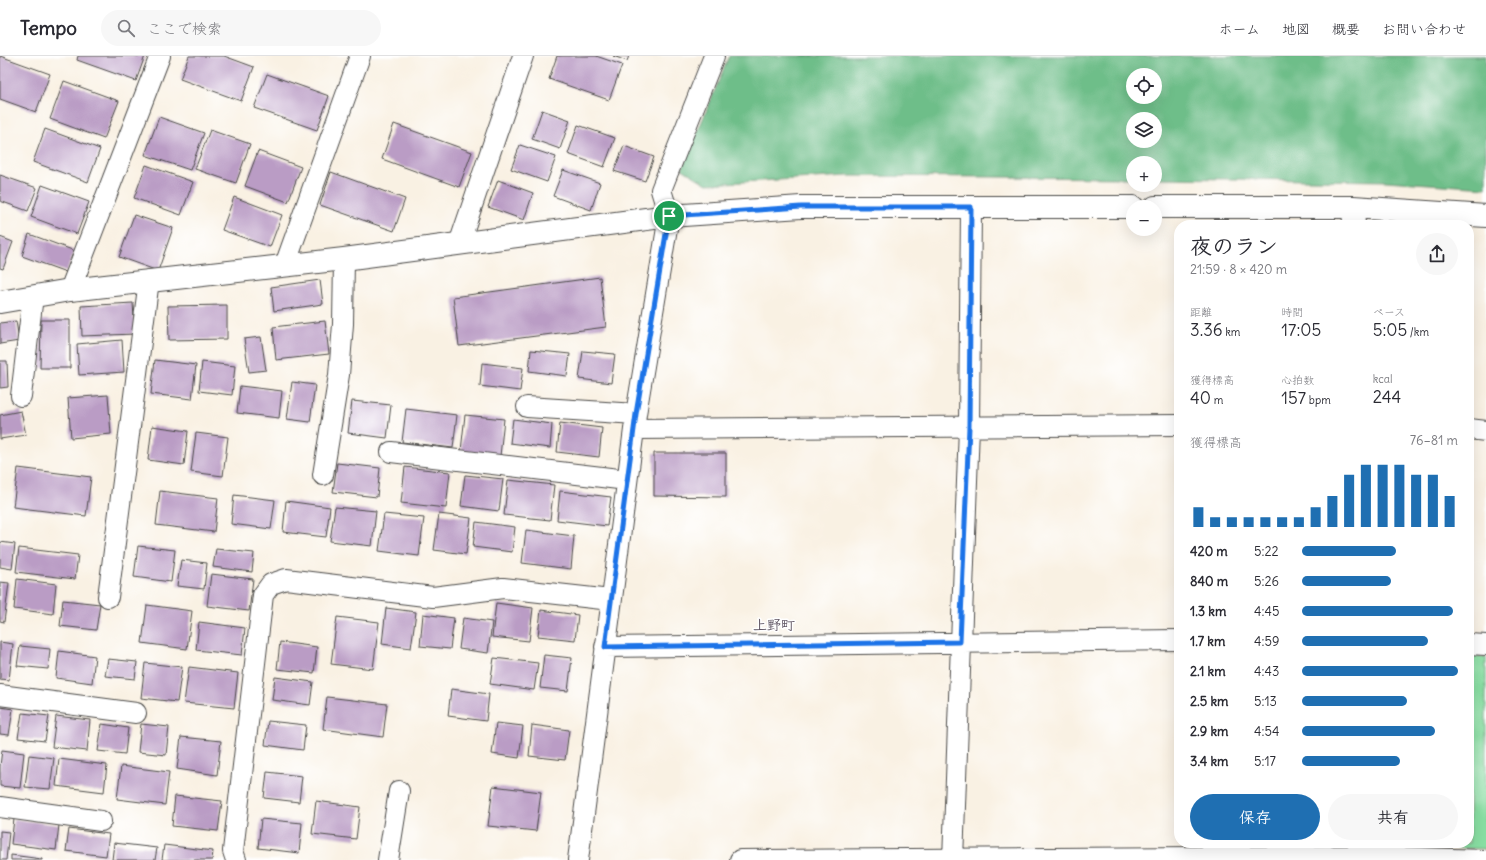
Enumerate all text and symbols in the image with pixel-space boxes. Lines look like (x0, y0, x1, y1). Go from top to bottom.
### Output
search box (101, 10, 381, 46)
text: Tempo (20, 16, 77, 40)
icon: search (115, 17, 137, 39)
text: ここで検索 (147, 19, 222, 38)
text: ホーム (1219, 20, 1260, 38)
text: 地図 (1282, 20, 1310, 38)
text: 概要 (1332, 20, 1360, 38)
text: お問い合わせ (1382, 20, 1466, 38)
map controls (1126, 68, 1162, 236)
button: locate (1126, 68, 1162, 104)
button: layers (1126, 112, 1162, 148)
button: + (1126, 156, 1162, 192)
pin (652, 199, 686, 233)
button: − (1126, 200, 1162, 236)
icon: arrive (658, 205, 680, 227)
text: 夜のラン (1190, 232, 1278, 260)
button: share (1416, 233, 1458, 275)
text: 21:59 · 8 × 420 m (1190, 261, 1287, 278)
text: 距離 (1190, 305, 1212, 319)
text: 時間 (1281, 305, 1303, 319)
text: ペース (1373, 305, 1405, 319)
text: 3.36 (1190, 319, 1223, 341)
text: 17:05 (1281, 319, 1321, 341)
text: 5:05 (1373, 319, 1407, 341)
text: km (1223, 325, 1241, 339)
text: /km (1407, 325, 1429, 339)
text: kcal (1373, 372, 1392, 386)
text: 獲得標高 (1190, 373, 1234, 387)
text: 心拍数 (1281, 373, 1314, 387)
text: 244 (1373, 386, 1401, 408)
text: 40 (1190, 387, 1211, 409)
text: 157 (1281, 387, 1306, 409)
text: m (1211, 393, 1223, 407)
text: bpm (1306, 393, 1331, 407)
text: 76–81 m (1410, 432, 1458, 449)
text: 獲得標高 (1190, 434, 1242, 451)
text: 420 m (1190, 543, 1228, 560)
text: 5:22 (1254, 543, 1279, 560)
text: 840 m (1190, 573, 1228, 590)
text: 5:26 (1254, 573, 1279, 590)
text: 1.3 km (1190, 603, 1226, 620)
text: 4:45 (1254, 603, 1279, 620)
district label: 上野町 (753, 616, 795, 634)
text: 1.7 km (1190, 633, 1225, 650)
text: 4:59 (1254, 633, 1279, 650)
text: 2.1 km (1190, 663, 1226, 680)
text: 4:43 (1254, 663, 1279, 680)
text: 2.5 km (1190, 693, 1228, 710)
text: 5:13 (1254, 693, 1277, 710)
text: 2.9 km (1190, 723, 1228, 740)
text: 4:54 (1254, 723, 1279, 740)
text: 3.4 km (1190, 753, 1228, 770)
text: 5:17 (1254, 753, 1276, 770)
button: 保存 (1190, 794, 1320, 840)
button: 共有 (1328, 794, 1458, 840)

